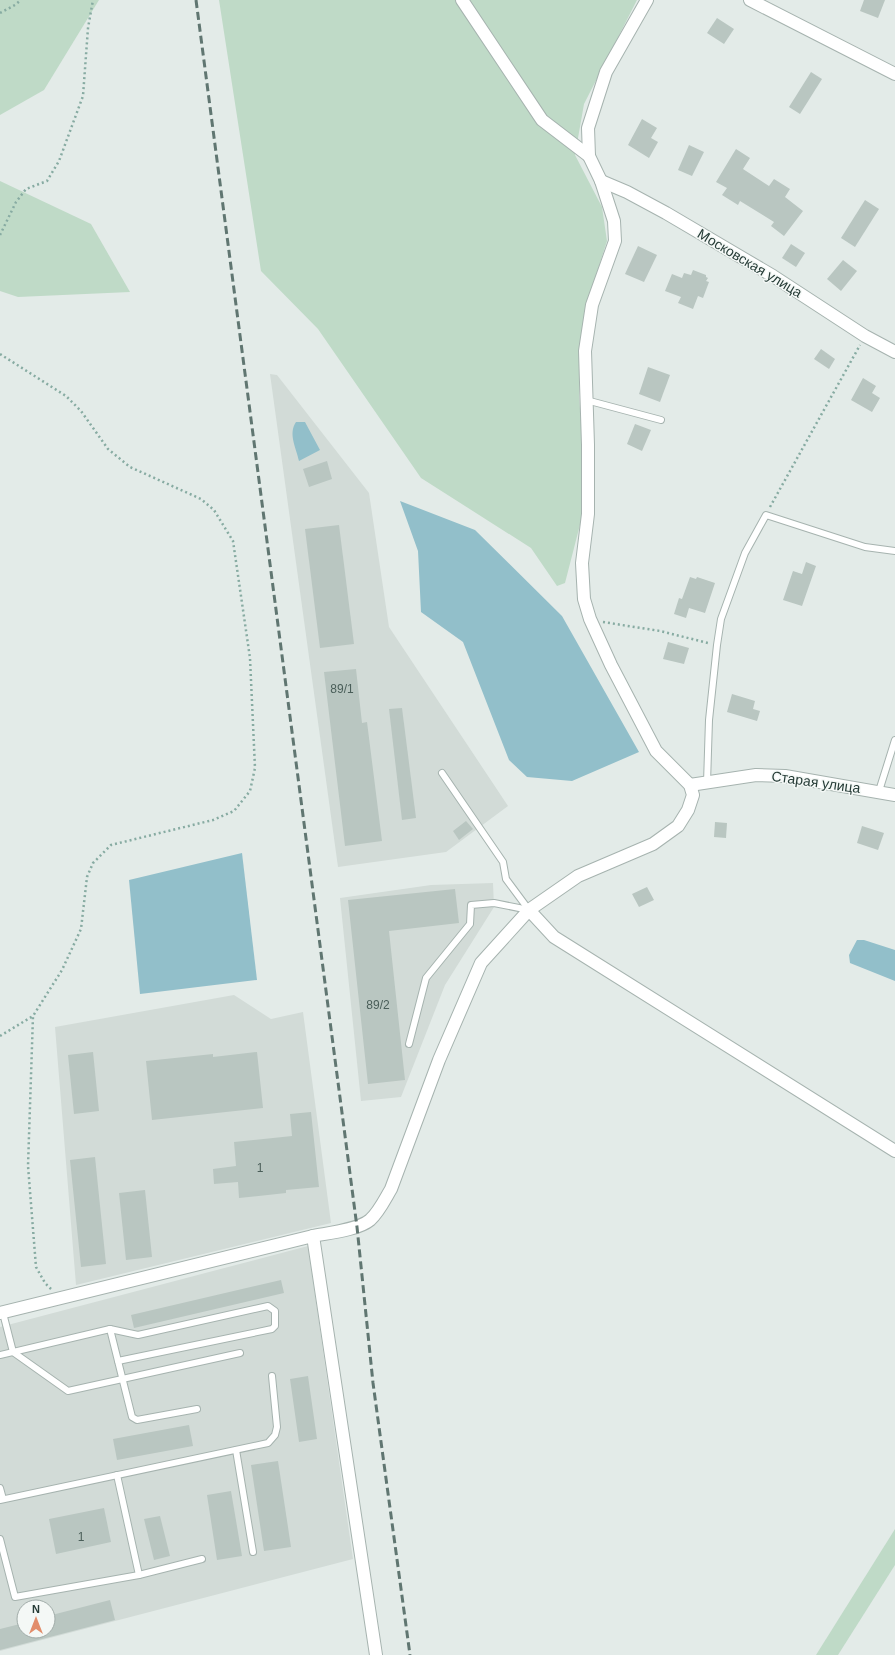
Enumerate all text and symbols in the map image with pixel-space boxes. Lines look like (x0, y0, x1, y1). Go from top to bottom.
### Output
street label: Московская улица (695, 225, 805, 301)
house number: 89/1 (330, 682, 354, 696)
street label: Старая улица (770, 768, 862, 796)
house number: 89/2 (366, 998, 390, 1012)
house number: 1 (257, 1161, 264, 1175)
house number: 1 (78, 1530, 85, 1544)
north arrow (16, 1599, 56, 1639)
text: N (32, 1603, 40, 1615)

